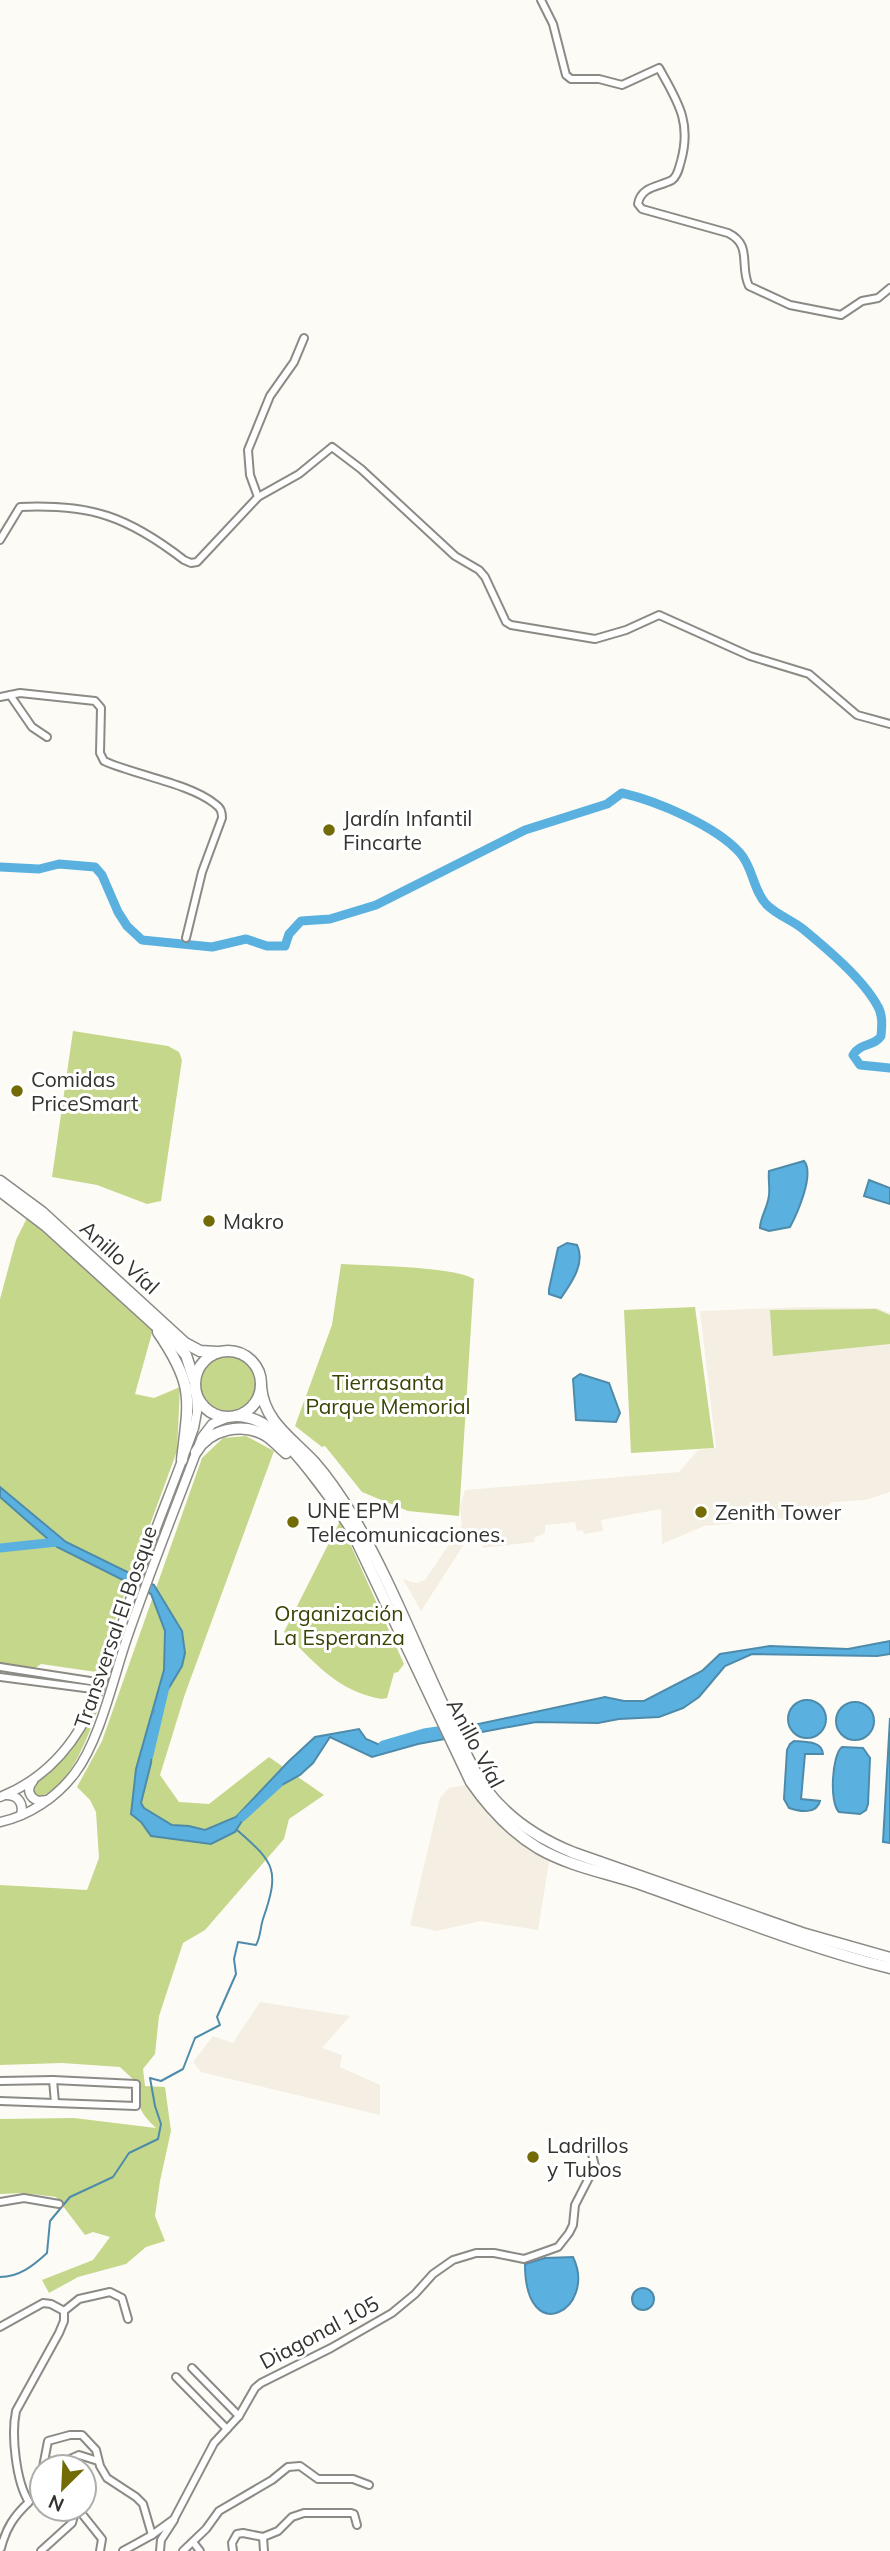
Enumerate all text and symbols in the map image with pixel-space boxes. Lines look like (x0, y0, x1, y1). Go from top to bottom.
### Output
place label: Jardín Infantil Fincarte (343, 805, 472, 855)
marker: Jardín Infantil Fincarte (321, 822, 337, 838)
place label: Comidas PriceSmart (31, 1066, 138, 1116)
marker: Comidas PriceSmart (9, 1083, 25, 1099)
place label: Makro (223, 1208, 284, 1234)
marker: Makro (201, 1213, 217, 1229)
street label: Anillo Víal (75, 1215, 165, 1299)
park label: Tierrasanta Parque Memorial (306, 1369, 470, 1419)
place label: UNE EPM Telecomunicaciones. (307, 1497, 505, 1547)
place label: Zenith Tower (715, 1499, 842, 1525)
marker: Zenith Tower (693, 1504, 709, 1520)
marker: UNE EPM Telecomunicaciones. (285, 1514, 301, 1530)
street label: Transversal El Bosque (68, 1522, 162, 1732)
park label: Organización La Esperanza (273, 1600, 405, 1650)
street label: Anillo Víal (442, 1694, 510, 1792)
place label: Ladrillos y Tubos (547, 2132, 629, 2182)
marker: Ladrillos y Tubos (525, 2149, 541, 2165)
street label: Diagonal 105 (255, 2290, 383, 2374)
north arrow (28, 2453, 98, 2523)
text: N (45, 2490, 68, 2517)

